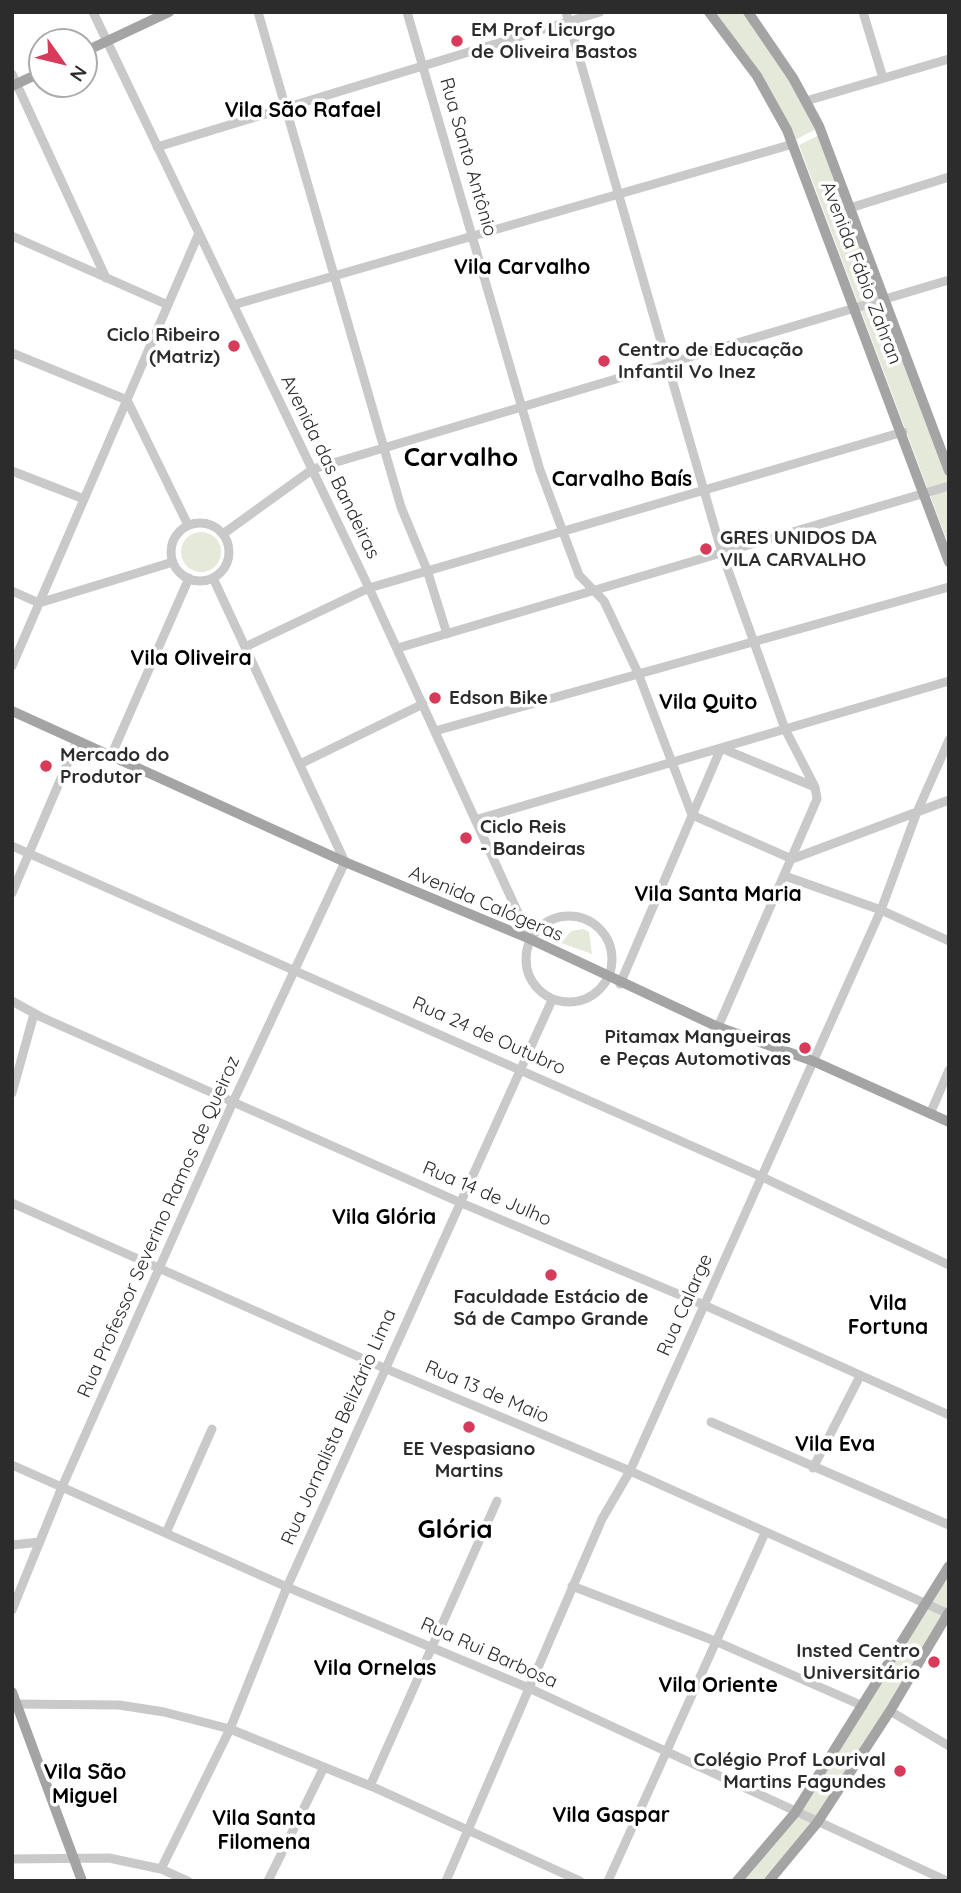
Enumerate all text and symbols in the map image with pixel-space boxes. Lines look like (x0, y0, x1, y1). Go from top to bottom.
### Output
place label: EM Prof Licurgo de Oliveira Bastos (471, 19, 637, 63)
north arrow (28, 28, 98, 98)
marker: EM Prof Licurgo de Oliveira Bastos (449, 33, 465, 49)
text: N (65, 61, 93, 86)
street label: Rua Santo Antônio (434, 75, 502, 239)
district label: Vila São Rafael (225, 98, 381, 124)
street label: Avenida Fábio Zahran (816, 178, 906, 368)
district label: Vila Carvalho (454, 255, 590, 281)
place label: Ciclo Ribeiro (Matriz) (107, 324, 220, 368)
marker: Ciclo Ribeiro (Matriz) (226, 338, 242, 354)
place label: Centro de Educação Infantil Vo Inez (618, 339, 803, 383)
marker: Centro de Educação Infantil Vo Inez (596, 353, 612, 369)
street label: Avenida das Bandeiras (276, 371, 384, 563)
district label: Carvalho (404, 442, 518, 474)
district label: Carvalho Baís (552, 467, 692, 493)
place label: GRES UNIDOS DA VILA CARVALHO (720, 527, 877, 571)
marker: GRES UNIDOS DA VILA CARVALHO (698, 541, 714, 557)
district label: Vila Oliveira (130, 646, 252, 672)
place label: Edson Bike (449, 687, 548, 709)
marker: Edson Bike (427, 690, 443, 706)
district label: Vila Quito (659, 690, 757, 716)
place label: Mercado do Produtor (60, 744, 169, 788)
marker: Mercado do Produtor (38, 758, 54, 774)
place label: Ciclo Reis - Bandeiras (480, 816, 585, 860)
marker: Ciclo Reis - Bandeiras (458, 830, 474, 846)
street label: Avenida Calógeras (406, 861, 566, 947)
district label: Vila Santa Maria (634, 882, 802, 908)
street label: Rua 24 de Outubro (409, 992, 569, 1080)
place label: Pitamax Mangueiras e Peças Automotivas (600, 1026, 791, 1070)
marker: Pitamax Mangueiras e Peças Automotivas (797, 1040, 813, 1056)
street label: Rua Professor Severino Ramos de Queiroz (73, 1053, 245, 1401)
street label: Rua 14 de Julho (419, 1157, 555, 1231)
district label: Vila Glória (332, 1205, 436, 1231)
street label: Rua Calarge (652, 1251, 718, 1359)
marker: Faculdade Estácio de Sá de Campo Grande (543, 1267, 559, 1283)
place label: Faculdade Estácio de Sá de Campo Grande (453, 1286, 649, 1330)
district label: Vila Fortuna (848, 1291, 928, 1341)
street label: Rua Jornalista Belizário Lima (277, 1305, 401, 1549)
street label: Rua 13 de Maio (422, 1356, 552, 1428)
marker: EE Vespasiano Martins (461, 1419, 477, 1435)
district label: Vila Eva (795, 1432, 875, 1458)
place label: EE Vespasiano Martins (403, 1438, 535, 1482)
district label: Glória (417, 1514, 493, 1546)
street label: Rua Rui Barbosa (417, 1613, 561, 1693)
place label: Insted Centro Universitário (796, 1640, 920, 1684)
marker: Insted Centro Universitário (926, 1654, 942, 1670)
district label: Vila Ornelas (314, 1656, 436, 1682)
district label: Vila Oriente (658, 1673, 778, 1699)
place label: Colégio Prof Lourival Martins Fagundes (694, 1749, 886, 1793)
district label: Vila São Miguel (44, 1760, 126, 1810)
marker: Colégio Prof Lourival Martins Fagundes (892, 1763, 908, 1779)
district label: Vila Gaspar (552, 1803, 670, 1829)
district label: Vila Santa Filomena (212, 1806, 316, 1856)

